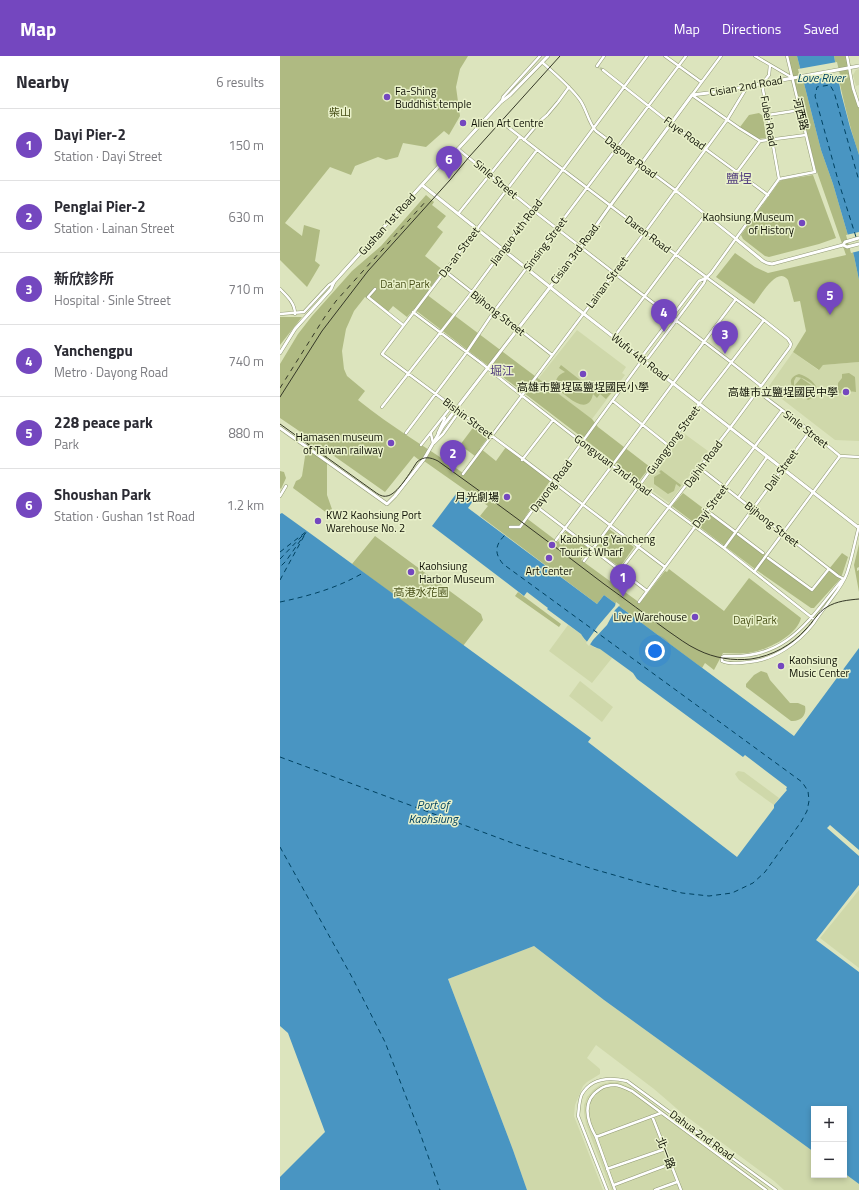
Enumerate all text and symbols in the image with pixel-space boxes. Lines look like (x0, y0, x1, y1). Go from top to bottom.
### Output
text: Map (20, 14, 56, 43)
text: Map (674, 18, 700, 39)
text: Directions (722, 18, 781, 39)
text: Saved (803, 18, 839, 39)
water label: Love River (797, 68, 847, 87)
text: Nearby (16, 69, 69, 95)
text: 6 results (216, 72, 264, 92)
street label: Cisian 2nd Road (708, 72, 784, 100)
place label: Fa-Shing Buddhist temple (395, 83, 472, 112)
marker: Fa-Shing Buddhist temple (382, 92, 392, 102)
street label: Fubei Road (757, 94, 781, 148)
street label: 河西路 (789, 96, 813, 132)
park label: 柴山 (329, 104, 351, 120)
street label: Fuye Road (661, 112, 709, 154)
place label: Alien Art Centre (471, 115, 544, 131)
marker: Alien Art Centre (458, 118, 468, 128)
text: Dayi Pier-2 (54, 123, 126, 146)
street label: Dagong Road (601, 132, 661, 182)
text: 1 (25, 135, 33, 155)
text: 150 m (228, 135, 264, 155)
text: Station · Dayi Street (54, 146, 162, 166)
pin: 6 (436, 146, 462, 179)
street label: Sinle Street (470, 156, 522, 202)
district label: 鹽埕 (726, 168, 752, 188)
street label: Gushan 1st Road (355, 189, 419, 259)
text: Penglai Pier-2 (54, 195, 146, 218)
street label: Jianguo 4th Road (486, 196, 546, 268)
text: 2 (25, 207, 33, 227)
text: 630 m (228, 207, 264, 227)
place label: Kaohsiung Museum of History (702, 209, 795, 238)
street label: Daren Road (622, 211, 675, 257)
street label: Sinsing Street (519, 213, 571, 274)
text: Station · Lainan Street (54, 218, 174, 238)
marker: Kaohsiung Museum of History (797, 218, 807, 228)
street label: Cisian 3rd Road. (546, 219, 604, 287)
street label: Da-an Street (435, 223, 483, 281)
street label: Lainan Street (582, 253, 632, 311)
text: 新欣診所 (54, 267, 114, 290)
park label: Da'an Park (380, 276, 431, 292)
text: 3 (25, 279, 33, 299)
text: 710 m (228, 279, 264, 299)
pin: 5 (817, 282, 843, 315)
street label: Bijhong Street (467, 286, 529, 340)
text: Hospital · Sinle Street (54, 290, 171, 310)
pin: 4 (651, 299, 677, 332)
pin: 3 (712, 321, 738, 354)
street label: Wufu 4th Road (608, 329, 672, 385)
text: Yanchengpu (54, 339, 133, 362)
text: 4 (25, 351, 33, 371)
text: 740 m (228, 351, 264, 371)
district label: 堀江 (490, 361, 514, 380)
text: Metro · Dayong Road (54, 362, 168, 382)
marker: 高雄市鹽埕區鹽埕國民小學 (578, 369, 588, 379)
place label: 高雄市鹽埕區鹽埕國民小學 (517, 379, 649, 395)
place label: 高雄市立鹽埕國民中學 (728, 384, 838, 400)
marker: 高雄市立鹽埕國民中學 (841, 387, 851, 397)
street label: Bishin Street (440, 394, 497, 442)
street label: Guangrong Street (643, 402, 704, 478)
street label: Sinle Street (780, 406, 832, 452)
text: 228 peace park (54, 411, 153, 434)
text: 5 (25, 423, 33, 443)
text: 880 m (228, 423, 264, 443)
place label: Hamasen museum of Taiwan railway (296, 429, 384, 458)
street label: Gongyuan 2nd Road (571, 431, 655, 500)
text: Park (54, 434, 79, 454)
street label: Dajhih Road (680, 437, 726, 491)
marker: Hamasen museum of Taiwan railway (386, 438, 396, 448)
pin: 2 (440, 440, 466, 473)
street label: Dali Street (760, 446, 802, 494)
street label: Dayong Road (526, 457, 576, 515)
street label: Dayi Street (688, 481, 732, 531)
text: Shoushan Park (54, 483, 151, 506)
place label: 月光劇場 (455, 489, 499, 505)
marker: 月光劇場 (502, 492, 512, 502)
text: 6 (25, 495, 33, 515)
text: 1.2 km (227, 495, 264, 515)
street label: Bijhong Street (741, 497, 803, 551)
text: Station · Gushan 1st Road (54, 506, 195, 526)
place label: KW2 Kaohsiung Port Warehouse No. 2 (326, 507, 422, 536)
marker: KW2 Kaohsiung Port Warehouse No. 2 (313, 516, 323, 526)
place label: Kaohsiung Yancheng Tourist Wharf (560, 531, 656, 560)
marker: Kaohsiung Yancheng Tourist Wharf (547, 540, 557, 550)
marker: Art Center (544, 553, 554, 563)
place label: Kaohsiung Harbor Museum (419, 558, 494, 587)
place label: Art Center (525, 563, 573, 579)
pin: 1 (610, 564, 636, 597)
marker: Kaohsiung Harbor Museum (406, 567, 416, 577)
park label: 高港水花園 (394, 584, 449, 600)
place label: Live Warehouse (614, 609, 687, 625)
marker: Live Warehouse (690, 612, 700, 622)
park label: Dayi Park (733, 612, 778, 628)
your location (645, 641, 665, 661)
place label: Kaohsiung Music Center (789, 652, 850, 681)
marker: Kaohsiung Music Center (776, 661, 786, 671)
water label: Port of Kaohsiung (408, 795, 459, 828)
street label: Dahua 2nd Road (666, 1106, 738, 1164)
map controls (811, 1106, 847, 1178)
button: + (811, 1106, 847, 1142)
street label: 北一路 (653, 1135, 679, 1171)
button: − (811, 1142, 847, 1178)

